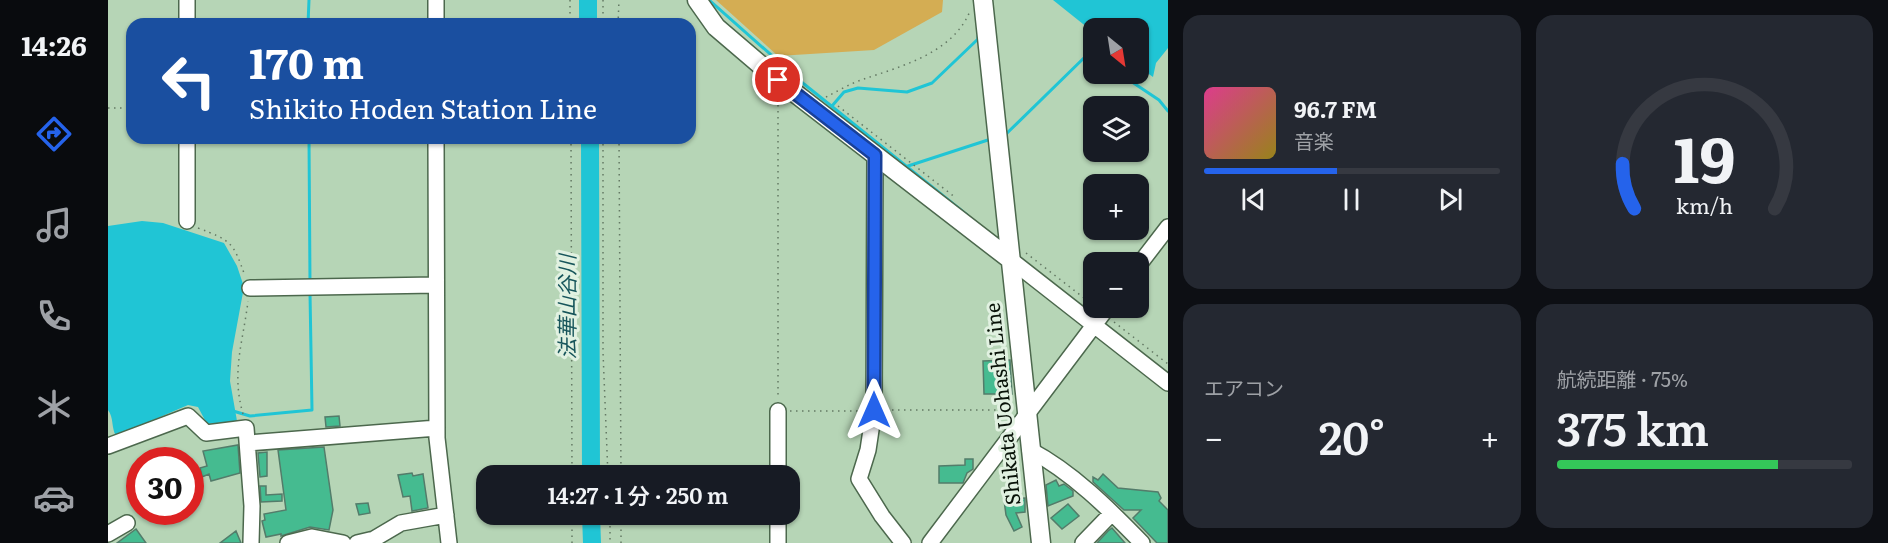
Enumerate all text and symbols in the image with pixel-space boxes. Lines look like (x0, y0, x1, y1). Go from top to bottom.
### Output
north arrow (1083, 18, 1149, 84)
map controls (1083, 18, 1149, 318)
text: 14:26 (21, 24, 87, 64)
text: 170 m (249, 30, 364, 92)
icon: left (150, 42, 228, 120)
pin (752, 54, 803, 105)
icon: arrive (761, 63, 794, 96)
text: Shikito Hoden Station Line (249, 87, 597, 127)
text: 96.7 FM (1294, 92, 1377, 125)
button: layers (1083, 96, 1149, 162)
text: 19 (1673, 110, 1735, 202)
icon: directions (33, 113, 75, 155)
text: 音楽 (1294, 125, 1334, 155)
button: + (1083, 174, 1149, 240)
icon: previous (1237, 183, 1270, 216)
icon: pause (1335, 183, 1368, 216)
icon: next (1434, 183, 1467, 216)
text: km/h (1676, 189, 1733, 221)
icon: music (33, 204, 75, 246)
button: − (1083, 252, 1149, 318)
water label: 法華山谷川 (550, 253, 581, 360)
icon: phone (33, 295, 75, 337)
street label: Shikata Uohashi Line (975, 302, 1027, 507)
text: 航続距離 · 75% (1557, 363, 1688, 393)
text: エアコン (1204, 372, 1284, 402)
position arrow (842, 378, 906, 442)
icon: climate (33, 386, 75, 428)
text: 375 km (1557, 393, 1709, 460)
text: 20° (1319, 402, 1385, 469)
text: − (1204, 411, 1223, 460)
text: + (1480, 411, 1500, 460)
speed limit sign: 30 (126, 447, 204, 525)
icon: car (33, 477, 75, 519)
text: 14:27 · 1 分 · 250 m (547, 478, 729, 511)

